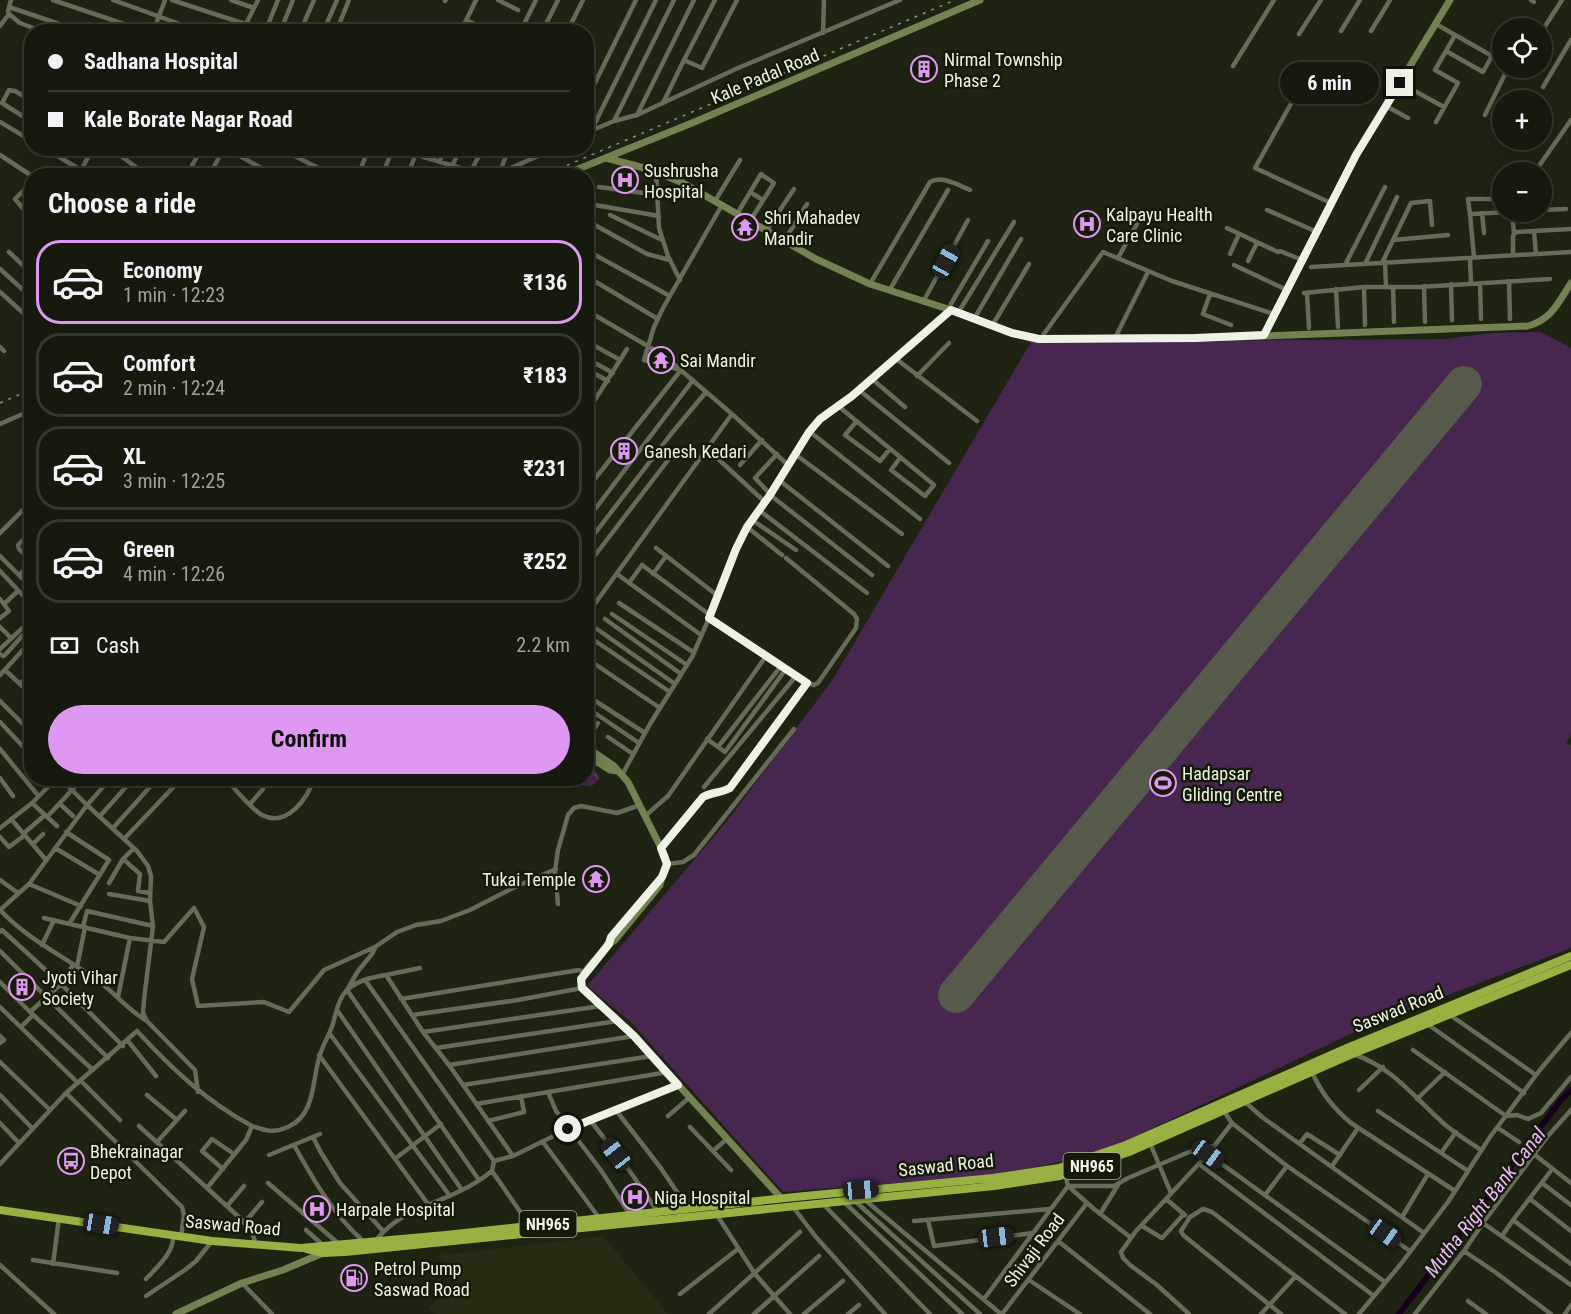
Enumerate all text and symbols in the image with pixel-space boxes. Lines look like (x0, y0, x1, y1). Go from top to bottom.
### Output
map controls (1492, 18, 1552, 222)
button: locate (1492, 18, 1552, 78)
street label: Kale Padal Road (708, 44, 822, 108)
text: Sadhana Hospital (84, 49, 238, 74)
place label: Nirmal Township Phase 2 (944, 49, 1063, 91)
building icon: Nirmal Township Phase 2 (909, 54, 939, 84)
callout: 6 min (1280, 62, 1379, 104)
route end (1386, 69, 1413, 96)
text: 6 min (1307, 71, 1352, 95)
button: + (1492, 90, 1552, 150)
text: Kale Borate Nagar Road (84, 107, 293, 132)
place label: Sushrusha Hospital (644, 160, 719, 202)
button: − (1492, 162, 1552, 222)
hospital icon: Sushrusha Hospital (610, 165, 640, 195)
text: Choose a ride (48, 188, 196, 220)
place label: Kalpayu Health Care Clinic (1106, 204, 1213, 246)
place label: Shri Mahadev Mandir (764, 207, 861, 249)
hospital icon: Kalpayu Health Care Clinic (1072, 209, 1102, 239)
temple icon: Shri Mahadev Mandir (730, 212, 760, 242)
car (929, 241, 963, 281)
icon: car (51, 255, 105, 309)
text: Economy (123, 258, 203, 283)
text: ₹136 (523, 270, 567, 295)
text: 1 min · 12:23 (123, 283, 225, 307)
temple icon: Sai Mandir (646, 345, 676, 375)
icon: car (51, 348, 105, 402)
place label: Sai Mandir (680, 350, 756, 371)
text: Comfort (123, 351, 196, 376)
text: ₹183 (523, 363, 567, 388)
text: 2 min · 12:24 (123, 376, 225, 400)
building icon: Ganesh Kedari (609, 436, 639, 466)
icon: car (51, 441, 105, 495)
place label: Ganesh Kedari (644, 441, 747, 462)
text: XL (123, 444, 146, 469)
text: ₹231 (523, 456, 567, 481)
text: 3 min · 12:25 (123, 469, 225, 493)
icon: car (51, 534, 105, 588)
text: Green (123, 537, 175, 562)
text: ₹252 (523, 549, 567, 574)
text: 4 min · 12:26 (123, 562, 225, 586)
icon: cash (48, 629, 81, 662)
text: Cash (96, 633, 140, 658)
text: 2.2 km (516, 633, 570, 657)
button: Confirm (48, 705, 570, 774)
place label: Hadapsar Gliding Centre (1182, 763, 1282, 805)
sports icon: Hadapsar Gliding Centre (1148, 768, 1178, 798)
temple icon: Tukai Temple (581, 864, 611, 894)
place label: Tukai Temple (482, 869, 576, 890)
place label: Jyoti Vihar Society (42, 967, 118, 1009)
building icon: Jyoti Vihar Society (7, 972, 37, 1002)
street label: Saswad Road (1350, 981, 1446, 1037)
route start (554, 1115, 581, 1142)
water label: Mutha Right Bank Canal (1419, 1122, 1551, 1281)
car (598, 1134, 634, 1174)
car (1188, 1136, 1228, 1172)
place label: Bhekrainagar Depot (90, 1141, 184, 1183)
bus stop icon: Bhekrainagar Depot (56, 1146, 86, 1176)
street label: Saswad Road (897, 1150, 995, 1180)
road number: NH965 (1064, 1153, 1120, 1179)
car (842, 1179, 880, 1201)
hospital icon: Niga Hospital (620, 1182, 650, 1212)
place label: Niga Hospital (654, 1187, 750, 1208)
hospital icon: Harpale Hospital (302, 1194, 332, 1224)
place label: Harpale Hospital (336, 1199, 455, 1220)
street label: Shivaji Road (999, 1209, 1069, 1291)
street label: Saswad Road (184, 1210, 282, 1240)
road number: NH965 (520, 1211, 576, 1237)
car (82, 1212, 120, 1236)
car (1365, 1215, 1405, 1251)
car (977, 1226, 1015, 1248)
place label: Petrol Pump Saswad Road (374, 1258, 470, 1300)
fuel station icon: Petrol Pump Saswad Road (339, 1263, 369, 1293)

